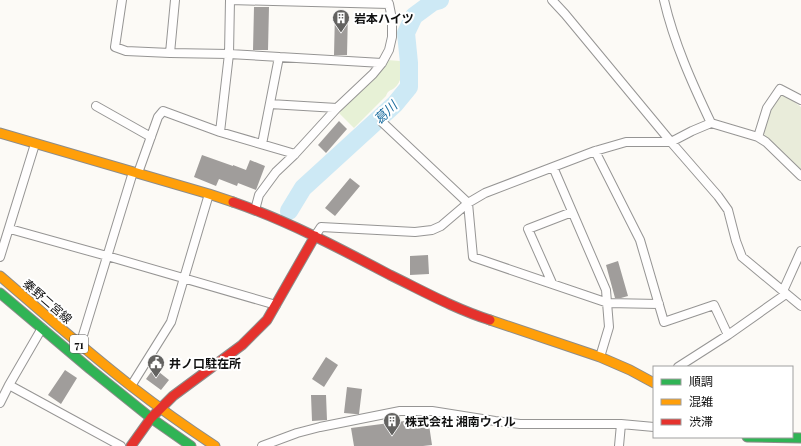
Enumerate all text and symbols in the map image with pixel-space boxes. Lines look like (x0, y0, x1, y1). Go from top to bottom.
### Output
building icon: 岩本ハイツ (331, 8, 351, 33)
place label: 岩本ハイツ (354, 10, 414, 26)
water label: 葛川 (370, 95, 402, 127)
street label: 秦野二宮線 (20, 275, 76, 327)
road number: 71 (70, 335, 88, 353)
public building icon: 井ノ口駐在所 (146, 353, 166, 378)
place label: 井ノ口駐在所 (169, 355, 241, 371)
legend (653, 366, 793, 438)
text: 順調 (689, 373, 713, 389)
text: 混雑 (689, 393, 713, 409)
building icon: 株式会社 湘南ウィル (382, 411, 402, 436)
place label: 株式会社 湘南ウィル (405, 413, 516, 429)
text: 渋滞 (689, 413, 713, 429)

